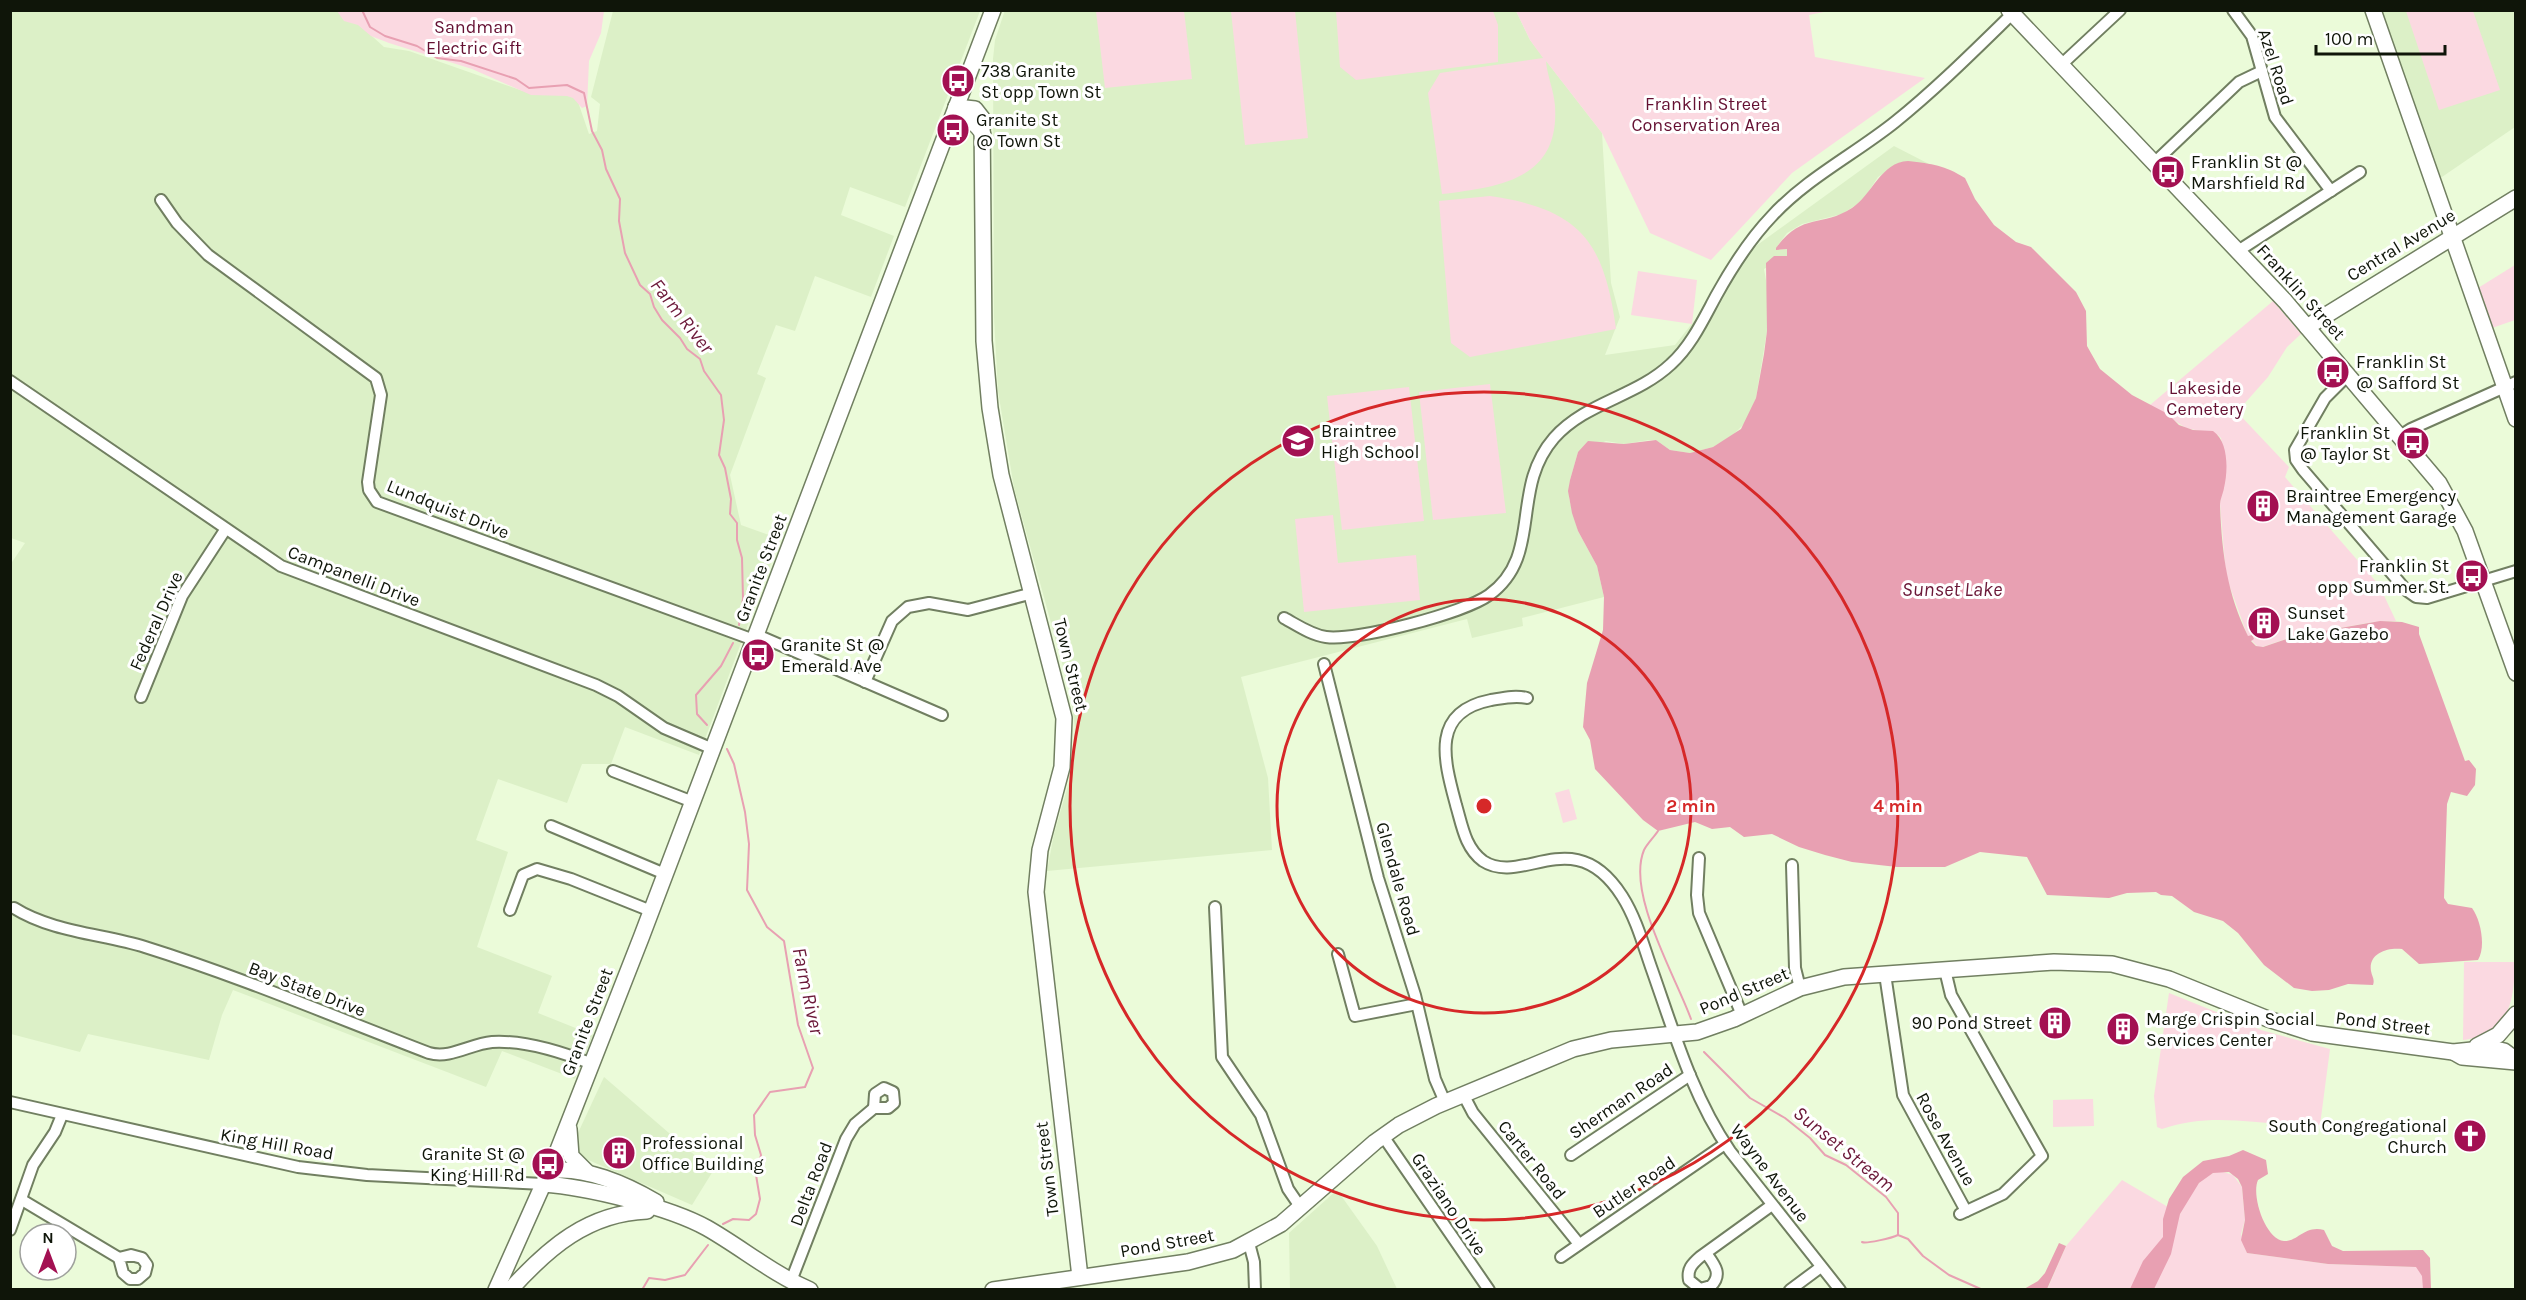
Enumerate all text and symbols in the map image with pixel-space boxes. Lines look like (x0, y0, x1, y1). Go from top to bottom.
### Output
park label: Sandman Electric Gift (426, 16, 522, 59)
scale bar (2316, 18, 2445, 56)
street label: Azel Road (2253, 26, 2299, 108)
text: 100 m (2325, 28, 2373, 50)
place label: 738 Granite St opp Town St (981, 60, 1102, 103)
bus stop icon: 738 Granite St opp Town St (940, 63, 976, 99)
park label: Franklin Street Conservation Area (1631, 93, 1781, 136)
place label: Granite St @ Town St (976, 109, 1061, 152)
bus stop icon: Granite St @ Town St (935, 112, 971, 148)
place label: Franklin St @ Marshfield Rd (2191, 151, 2305, 194)
bus stop icon: Franklin St @ Marshfield Rd (2150, 154, 2186, 190)
street label: Central Avenue (2343, 204, 2459, 286)
street label: Franklin Street (2252, 239, 2350, 345)
water label: Farm River (646, 274, 719, 359)
place label: Franklin St @ Safford St (2356, 351, 2459, 394)
bus stop icon: Franklin St @ Safford St (2315, 354, 2351, 390)
park label: Lakeside Cemetery (2166, 377, 2244, 420)
place label: Braintree High School (1321, 420, 1419, 463)
place label: Franklin St @ Taylor St (2300, 422, 2390, 465)
school or university icon: Braintree High School (1280, 423, 1316, 459)
bus stop icon: Franklin St @ Taylor St (2395, 425, 2431, 461)
street label: Lundquist Drive (384, 474, 512, 544)
place label: Braintree Emergency Management Garage (2286, 485, 2457, 528)
building icon: Braintree Emergency Management Garage (2245, 488, 2281, 524)
street label: Granite Street (730, 511, 792, 625)
street label: Campanelli Drive (285, 541, 423, 611)
place label: Franklin St opp Summer St. (2318, 555, 2449, 598)
bus stop icon: Franklin St opp Summer St. (2454, 558, 2490, 594)
street label: Federal Drive (124, 568, 188, 674)
water label: Sunset Lake (1902, 578, 2002, 601)
place label: Sunset Lake Gazebo (2287, 602, 2389, 645)
building icon: Sunset Lake Gazebo (2246, 605, 2282, 641)
street label: Town Street (1049, 616, 1093, 714)
place label: Granite St @ Emerald Ave (781, 634, 884, 677)
bus stop icon: Granite St @ Emerald Ave (740, 637, 776, 673)
text: 2 min (1666, 795, 1716, 817)
text: 4 min (1873, 795, 1923, 817)
centre of rings (1474, 796, 1494, 816)
street label: Glendale Road (1371, 820, 1425, 938)
water label: Farm River (788, 945, 829, 1038)
street label: Bay State Drive (245, 957, 369, 1021)
street label: Pond Street (1696, 962, 1792, 1020)
street label: Granite Street (556, 965, 618, 1079)
building icon: 90 Pond Street (2037, 1005, 2073, 1041)
street label: Pond Street (2335, 1006, 2432, 1040)
place label: Marge Crispin Social Services Center (2146, 1008, 2315, 1051)
building icon: Marge Crispin Social Services Center (2105, 1011, 2141, 1047)
place label: 90 Pond Street (1912, 1012, 2032, 1034)
street label: Sherman Road (1565, 1058, 1677, 1144)
street label: Rose Avenue (1911, 1089, 1981, 1189)
water label: Sunset Stream (1789, 1101, 1899, 1197)
place label: South Congregational Church (2268, 1115, 2447, 1158)
street label: Carter Road (1493, 1116, 1571, 1204)
church icon: South Congregational Church (2452, 1118, 2488, 1154)
street label: Wayne Avenue (1726, 1119, 1814, 1227)
street label: Town Street (1030, 1120, 1064, 1217)
street label: King Hill Road (219, 1123, 335, 1165)
place label: Professional Office Building (642, 1132, 764, 1175)
building icon: Professional Office Building (601, 1135, 637, 1171)
street label: Delta Road (785, 1139, 837, 1229)
place label: Granite St @ King Hill Rd (422, 1143, 525, 1186)
bus stop icon: Granite St @ King Hill Rd (530, 1146, 566, 1182)
street label: Graziano Drive (1407, 1149, 1491, 1259)
street label: Butler Road (1588, 1151, 1680, 1223)
north arrow (18, 1222, 78, 1282)
street label: Pond Street (1118, 1224, 1216, 1262)
text: N (42, 1228, 54, 1247)

